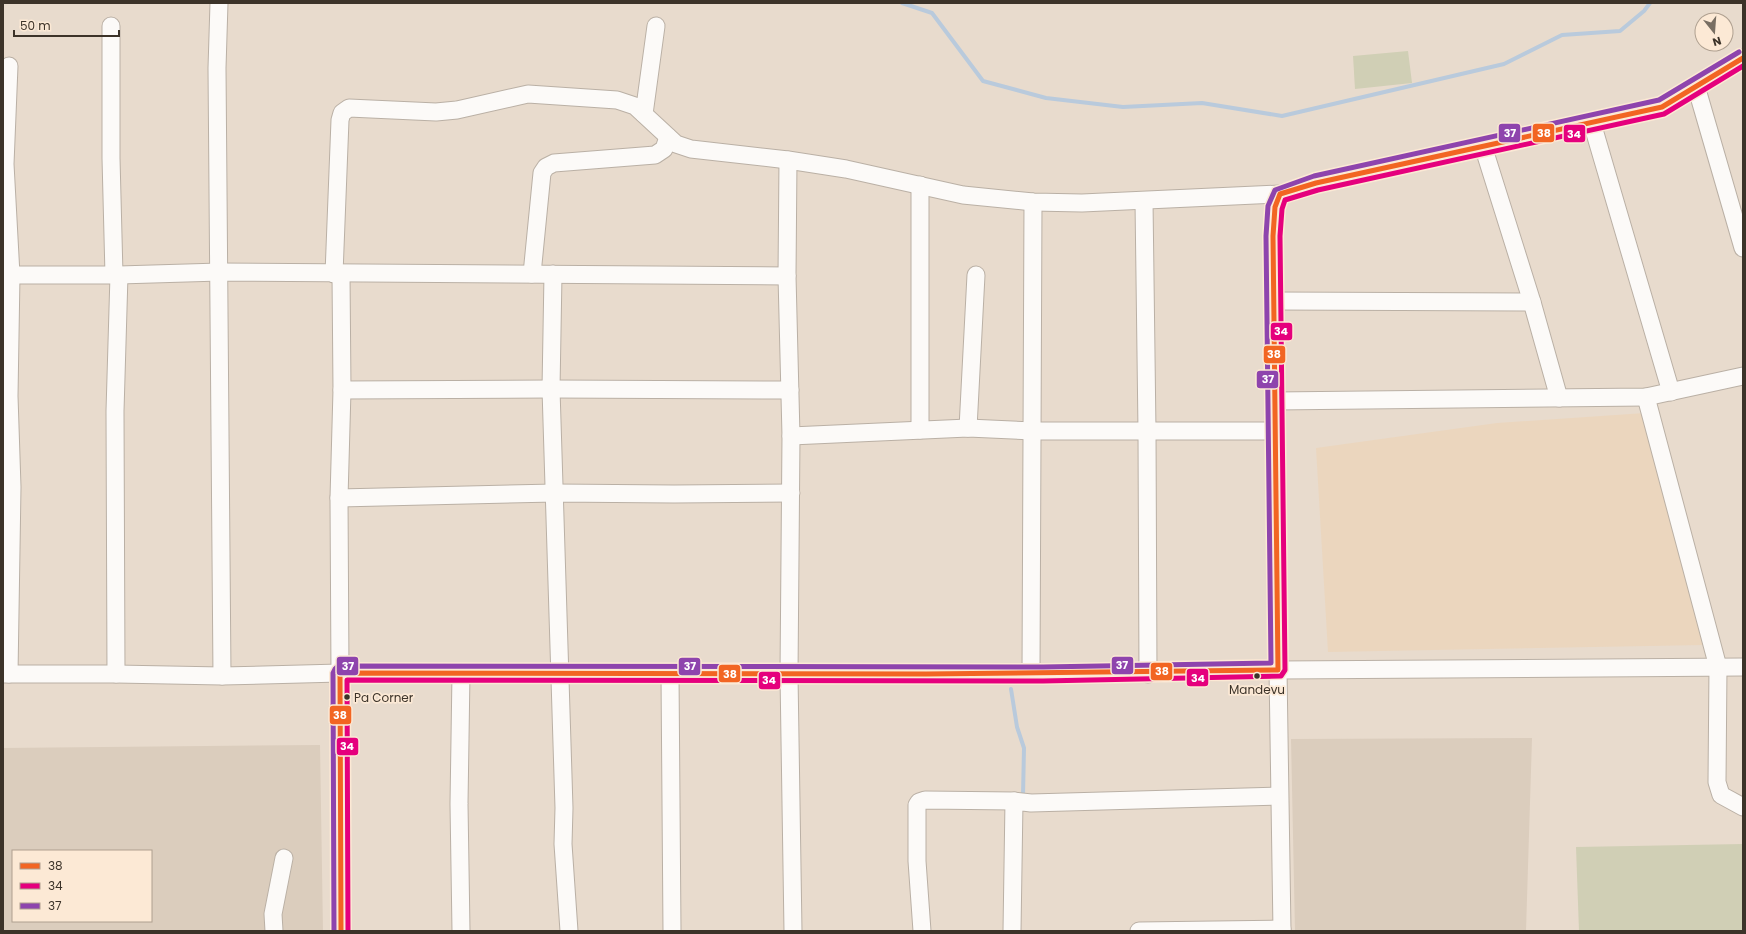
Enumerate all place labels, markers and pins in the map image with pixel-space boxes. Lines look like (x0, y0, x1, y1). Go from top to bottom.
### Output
marker: Mandevu (1252, 671, 1262, 681)
place label: Mandevu (1229, 681, 1285, 698)
place label: Pa Corner (354, 689, 414, 706)
marker: Pa Corner (342, 692, 352, 702)

